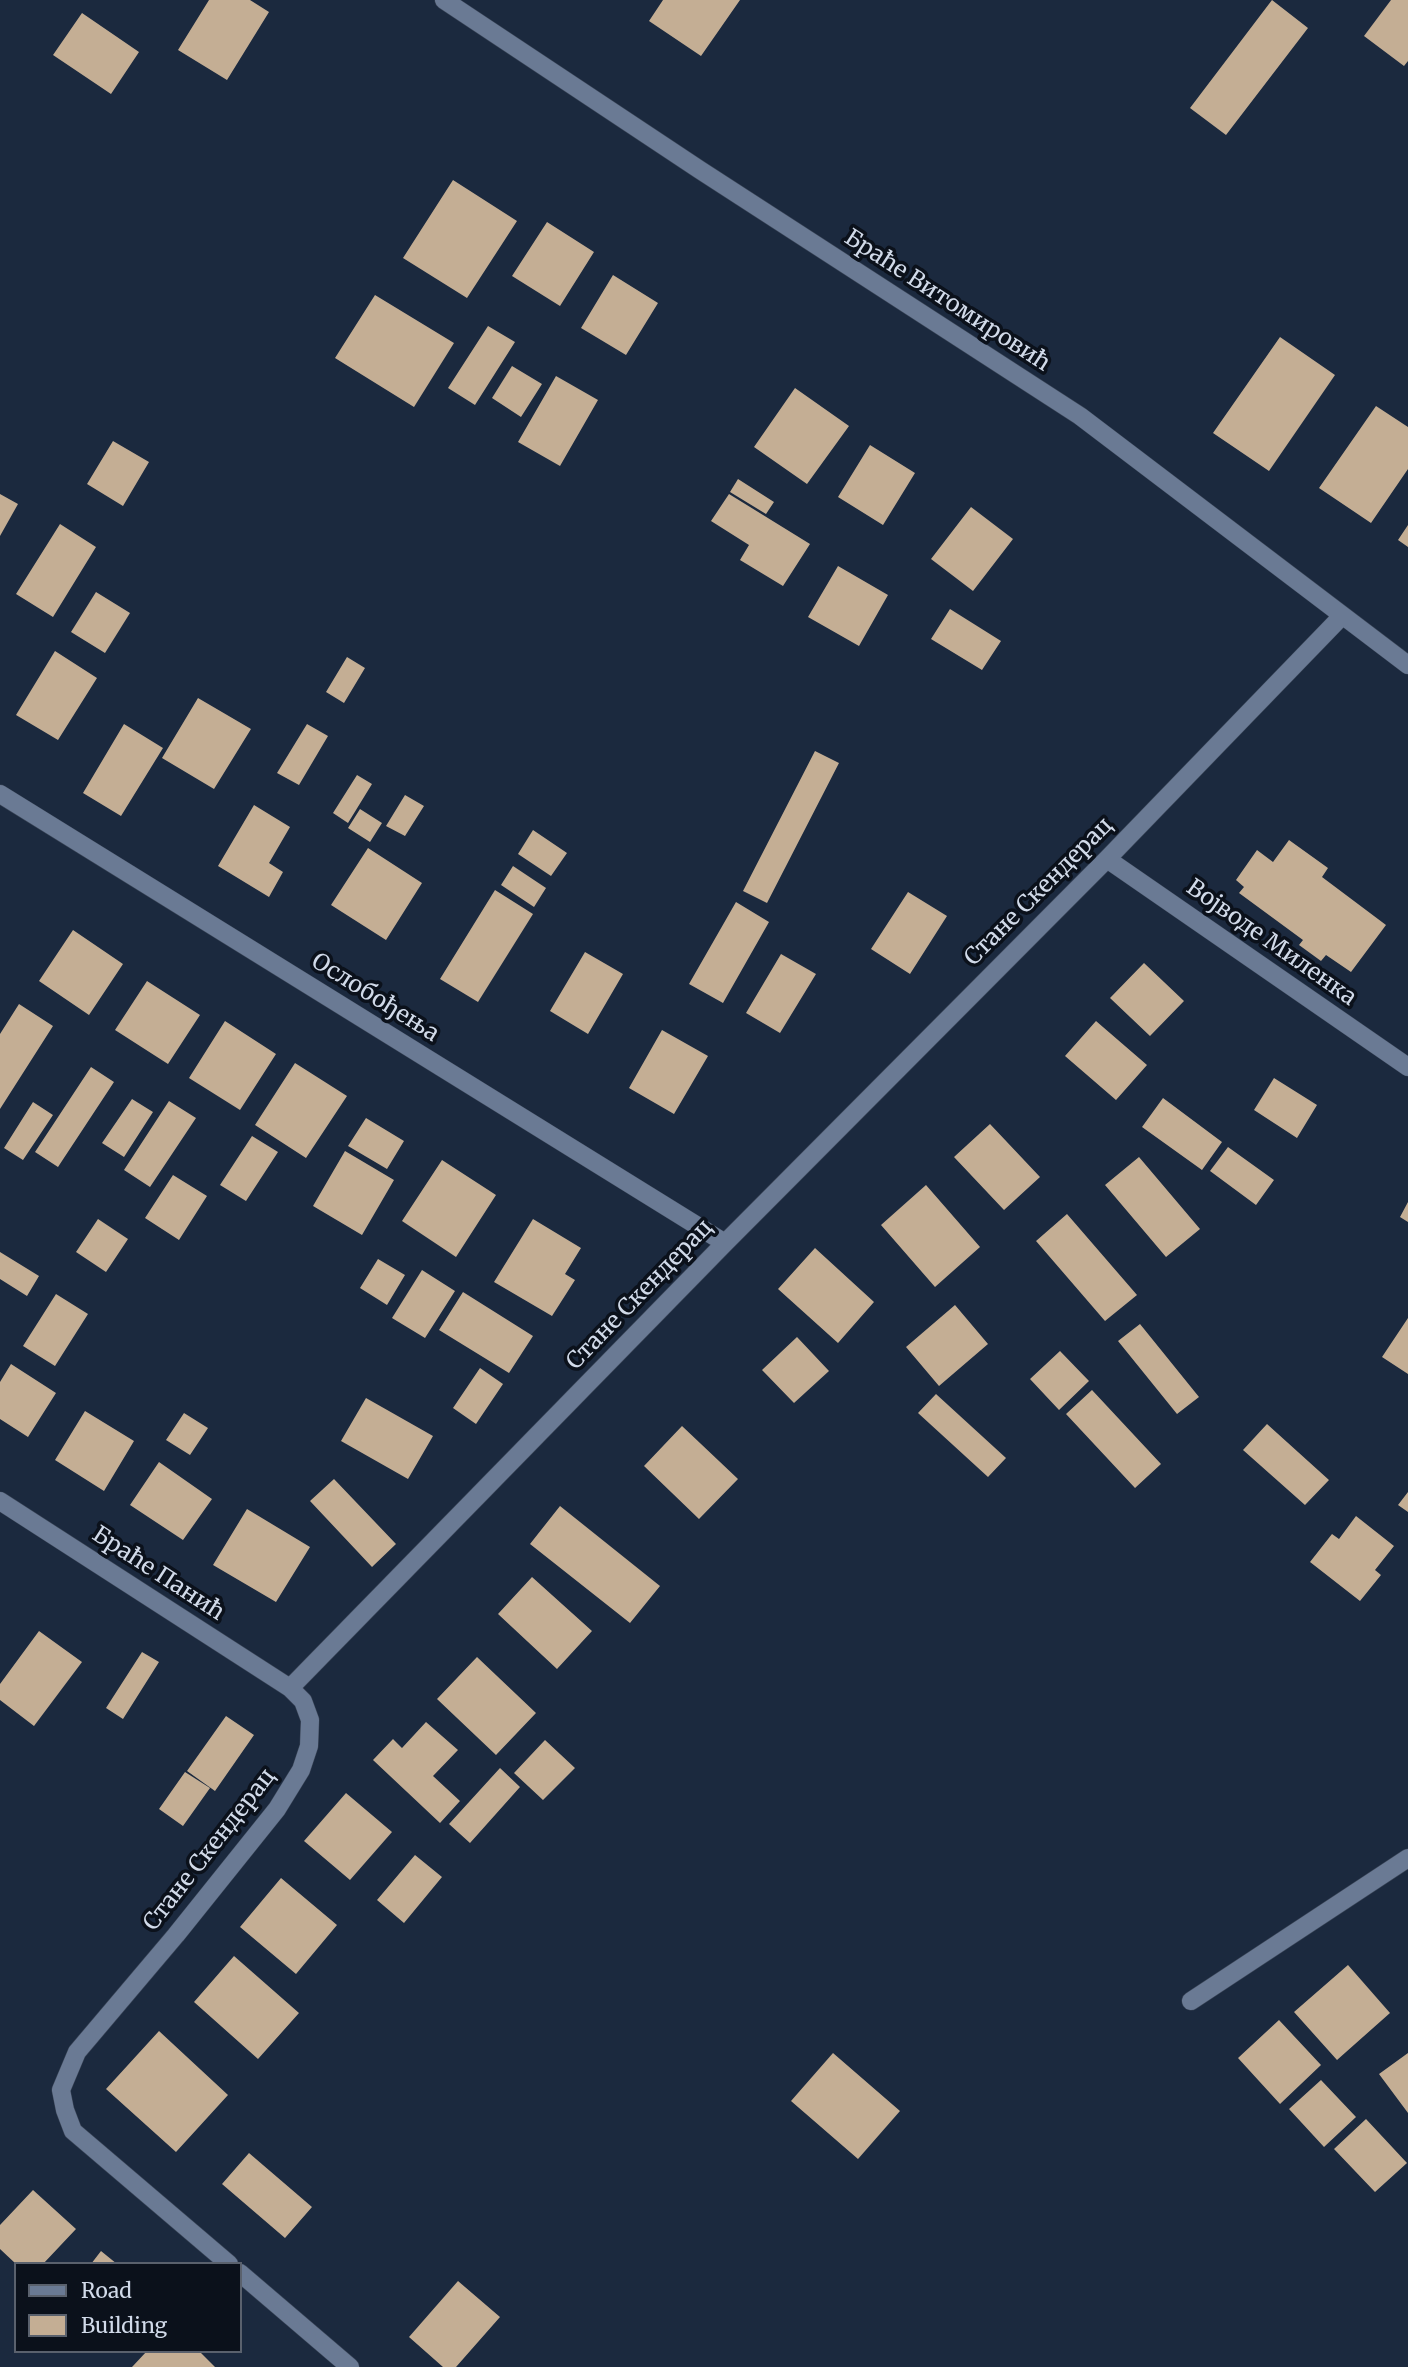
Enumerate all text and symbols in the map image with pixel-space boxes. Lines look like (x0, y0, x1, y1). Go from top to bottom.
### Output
street label: Браће Витомировић (839, 224, 1055, 378)
street label: Стане Скендерац (959, 812, 1119, 972)
street label: Војводе Миленка (1181, 874, 1361, 1012)
street label: Ослобођења (306, 948, 444, 1048)
street label: Стане Скендерац (561, 1214, 719, 1376)
street label: Браће Панић (87, 1521, 229, 1627)
street label: Стане Скендерац (138, 1763, 282, 1937)
legend (14, 2262, 242, 2353)
text: Road (81, 2277, 132, 2304)
text: Building (81, 2312, 167, 2339)

